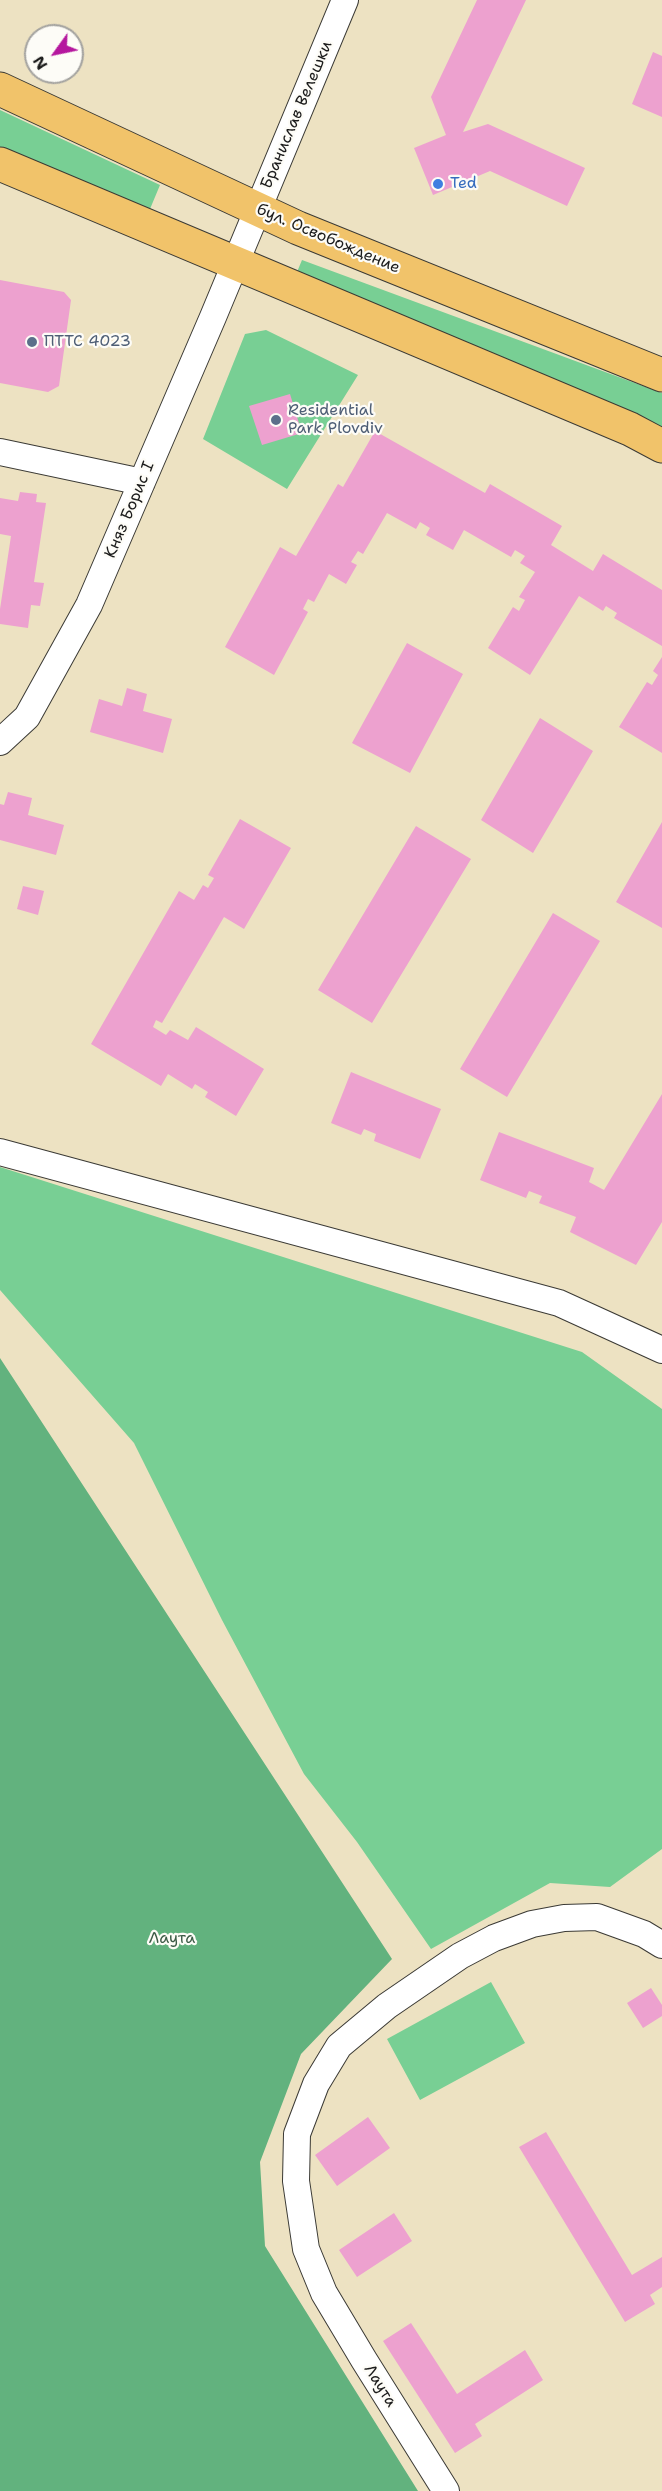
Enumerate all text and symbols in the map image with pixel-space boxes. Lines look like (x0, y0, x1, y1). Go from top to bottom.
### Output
north arrow (24, 24, 84, 84)
street label: Бранислав Велешки (257, 38, 337, 192)
text: N (28, 52, 52, 74)
place label: Ted (450, 174, 477, 194)
marker: Ted (431, 177, 445, 191)
street label: бул. Освобождение (253, 200, 403, 278)
place label: ПТТС 4023 (44, 332, 131, 352)
marker: ПТТС 4023 (25, 335, 39, 349)
place label: Residential Park Plovdiv (288, 401, 383, 439)
marker: Residential Park Plovdiv (269, 413, 283, 427)
street label: Княз Борис I (101, 459, 159, 561)
park label: Лаута (149, 1929, 195, 1949)
street label: Лаута (360, 2361, 400, 2411)

